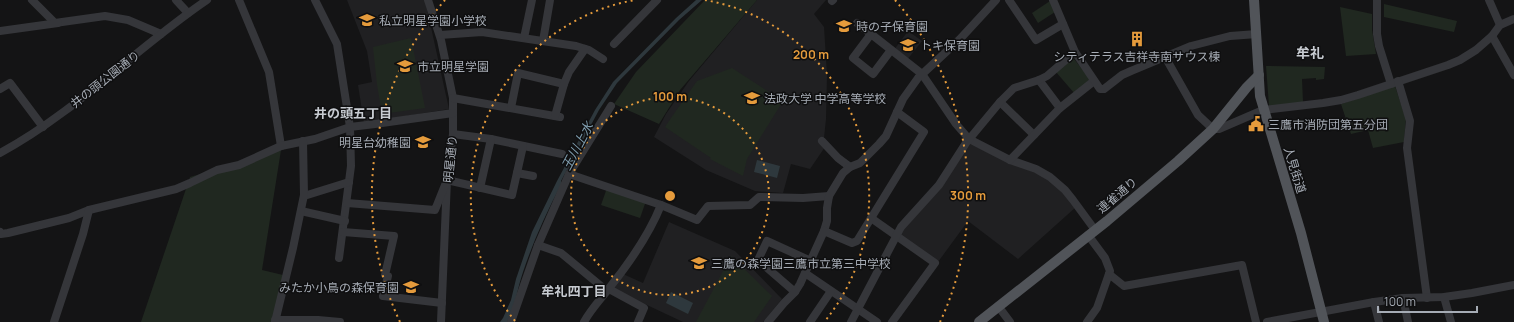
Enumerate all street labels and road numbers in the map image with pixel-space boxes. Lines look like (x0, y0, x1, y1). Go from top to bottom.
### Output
street label: 井の頭公園通り (67, 46, 143, 112)
street label: 明星通り (439, 134, 461, 184)
street label: 人見街道 (1280, 145, 1310, 195)
street label: 連雀通り (1093, 173, 1141, 217)

